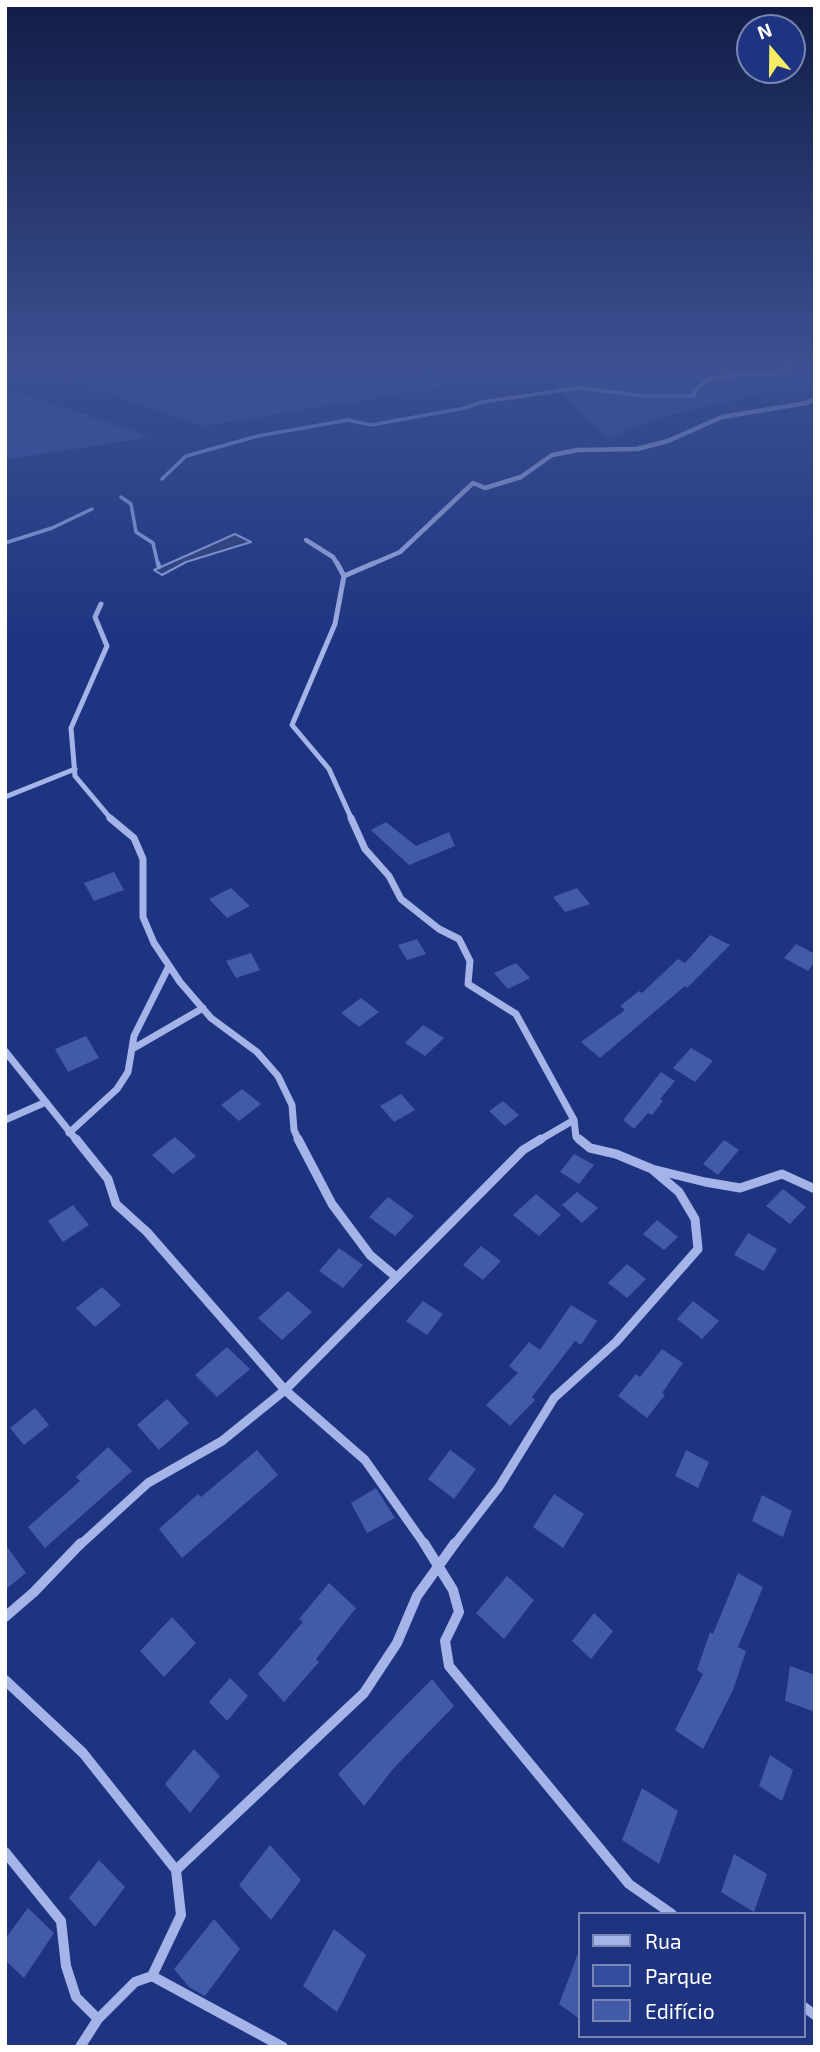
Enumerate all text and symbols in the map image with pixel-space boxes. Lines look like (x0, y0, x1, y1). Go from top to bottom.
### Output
north arrow (736, 14, 806, 84)
text: N (754, 18, 775, 44)
legend (578, 1912, 806, 2038)
text: Rua (645, 1928, 681, 1953)
text: Parque (645, 1963, 712, 1988)
text: Edifício (645, 1998, 715, 2023)

